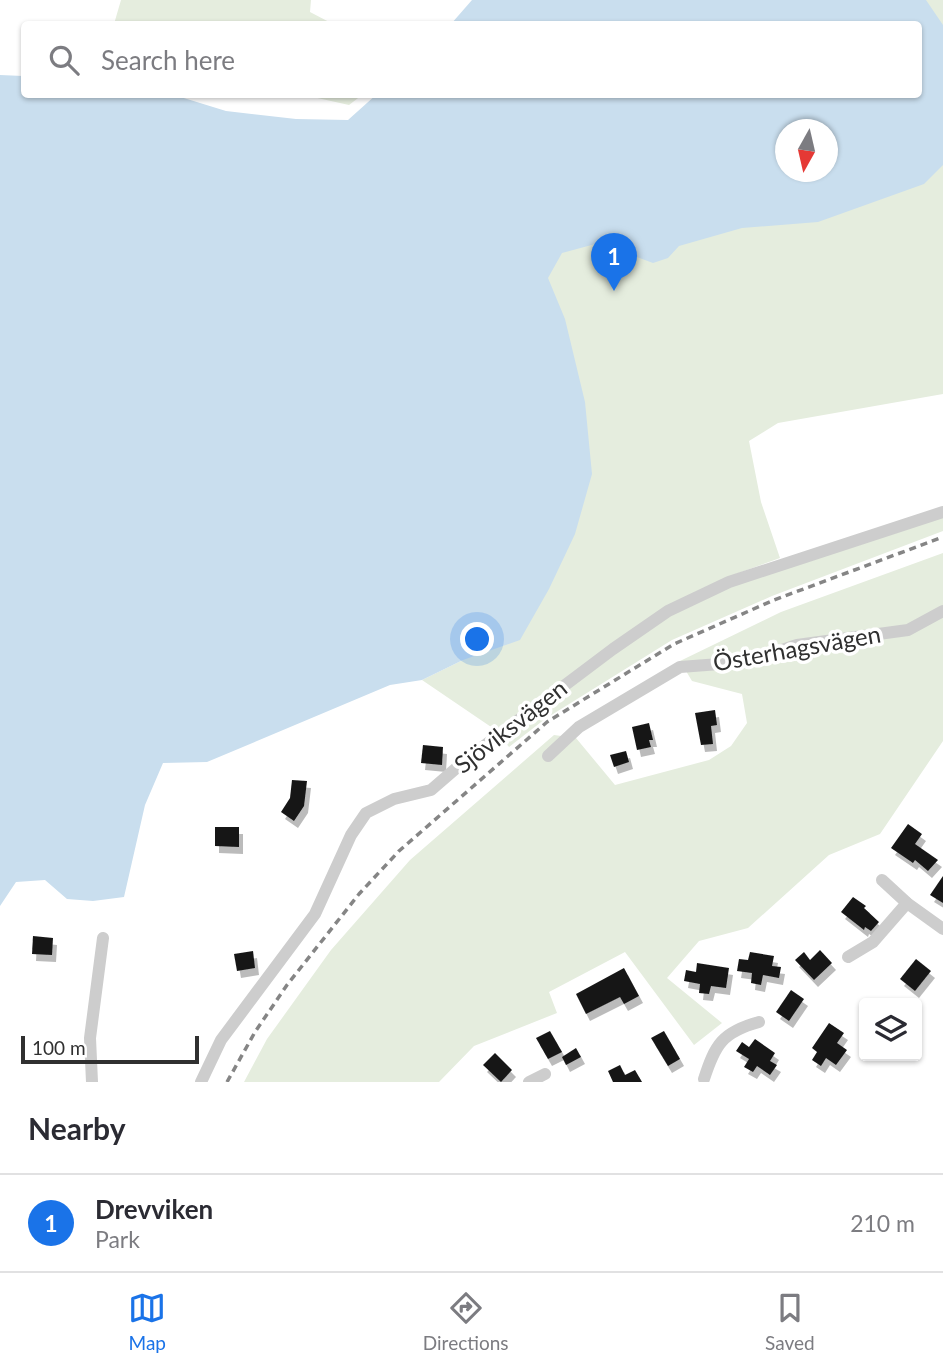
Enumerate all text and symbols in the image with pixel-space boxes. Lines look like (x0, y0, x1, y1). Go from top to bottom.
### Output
search box (21, 21, 922, 98)
icon: search (45, 41, 83, 79)
text: Search here (101, 44, 235, 76)
north arrow (775, 119, 838, 182)
pin: 1 (591, 233, 637, 291)
street label: Österhagsvägen (711, 619, 883, 677)
your location (460, 622, 494, 656)
street label: Sjöviksvägen (448, 673, 572, 779)
map controls (859, 998, 922, 1061)
button: layers (859, 998, 922, 1061)
scale bar (21, 1033, 200, 1065)
text: 100 m (32, 1036, 86, 1059)
text: Nearby (28, 1110, 126, 1146)
text: Drevviken (95, 1193, 213, 1225)
text: 1 (44, 1209, 58, 1237)
text: 210 m (850, 1209, 915, 1237)
text: Park (95, 1225, 140, 1253)
tab: Map (128, 1289, 166, 1354)
tab: Directions (423, 1289, 509, 1354)
tab: Saved (765, 1289, 815, 1354)

